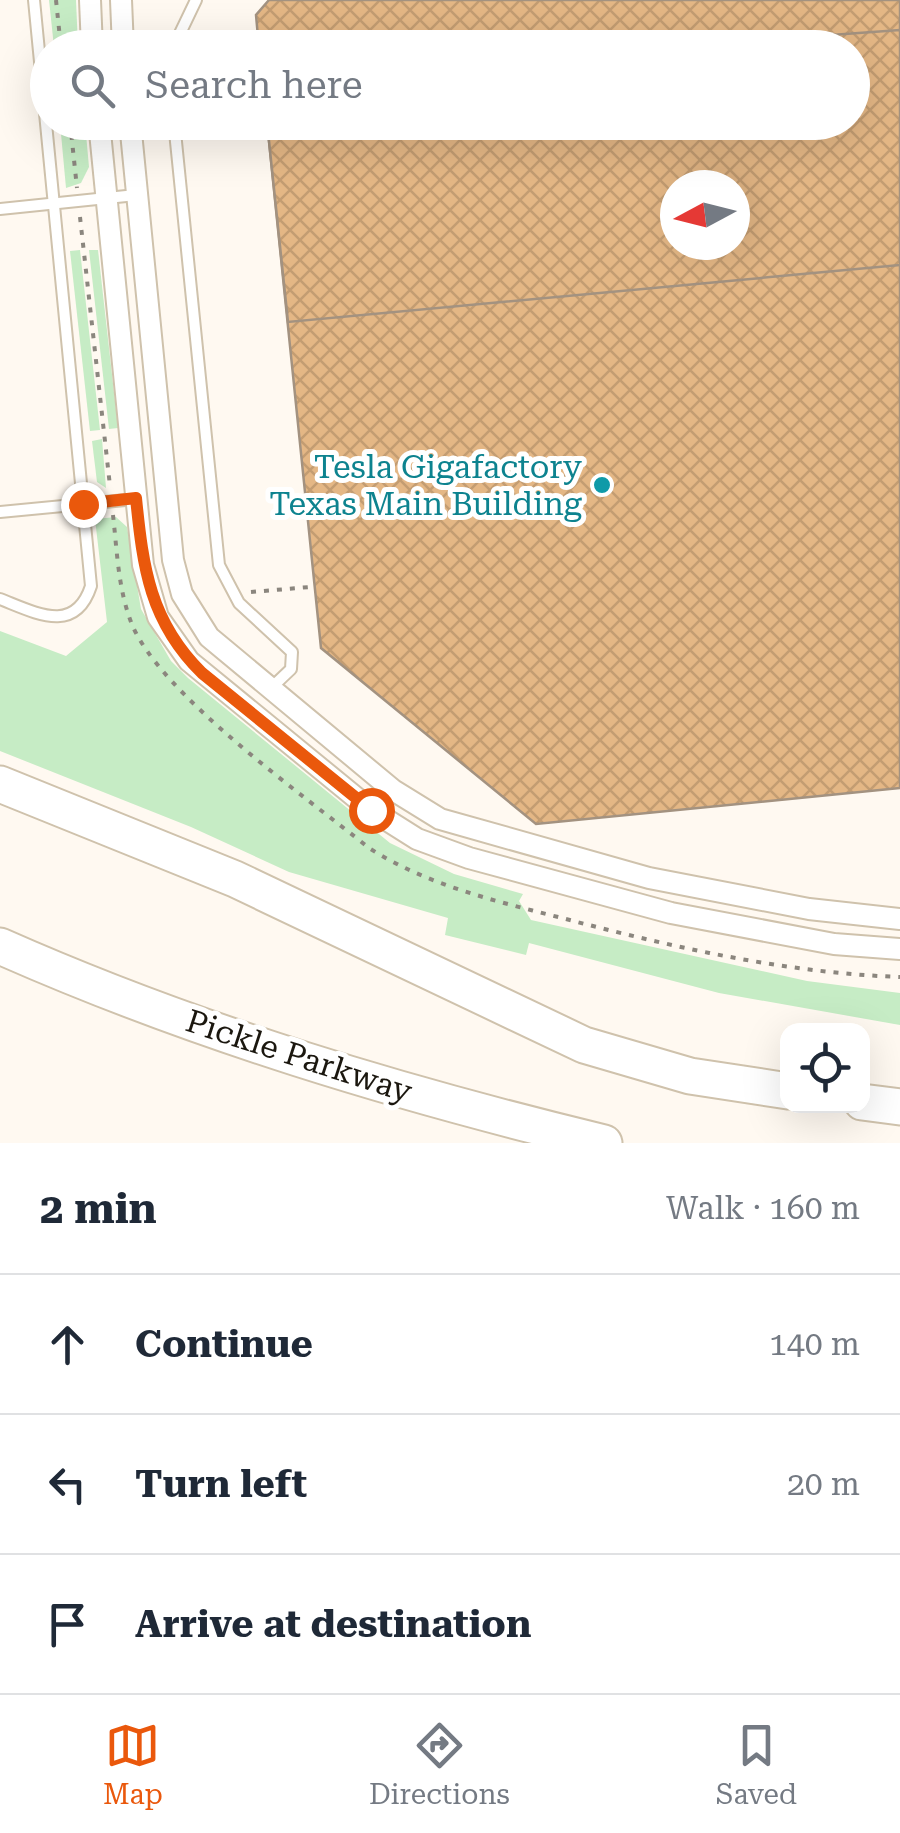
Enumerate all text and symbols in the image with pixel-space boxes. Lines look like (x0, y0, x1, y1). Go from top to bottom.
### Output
search box (30, 30, 870, 140)
icon: search (65, 58, 120, 113)
text: Search here (145, 63, 363, 107)
north arrow (660, 170, 750, 260)
place label: Tesla Gigafactory Texas Main Building (269, 448, 583, 523)
marker: Tesla Gigafactory Texas Main Building (591, 474, 613, 496)
route end (61, 482, 107, 528)
route start (349, 788, 395, 834)
street label: Pickle Parkway (181, 1002, 417, 1110)
map controls (780, 1023, 870, 1113)
button: locate (780, 1023, 870, 1113)
text: 2 min (40, 1184, 157, 1233)
text: Walk · 160 m (666, 1189, 860, 1227)
icon: ahead (40, 1317, 95, 1372)
text: Continue (135, 1322, 313, 1366)
text: 140 m (769, 1325, 860, 1363)
icon: left (40, 1457, 95, 1512)
text: Turn left (135, 1462, 307, 1506)
text: 20 m (787, 1465, 860, 1503)
icon: arrive (40, 1597, 95, 1652)
text: Arrive at destination (135, 1602, 531, 1646)
tab: Map (103, 1718, 163, 1811)
tab: Directions (369, 1718, 510, 1811)
tab: Saved (716, 1718, 797, 1811)

